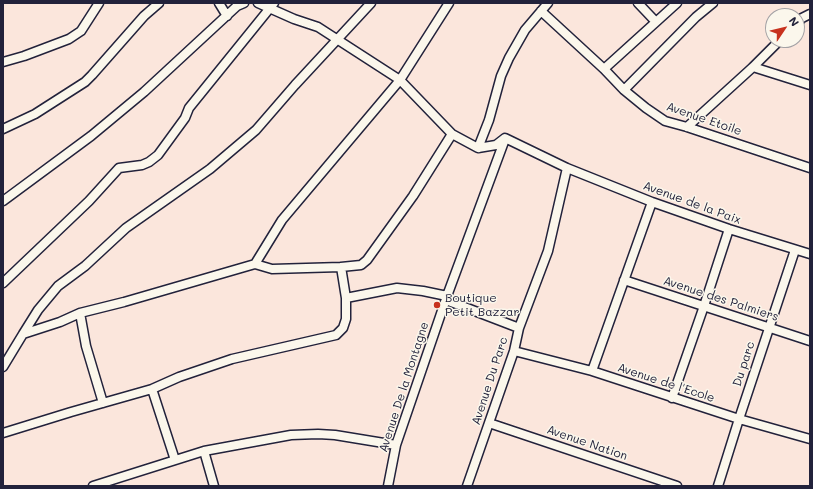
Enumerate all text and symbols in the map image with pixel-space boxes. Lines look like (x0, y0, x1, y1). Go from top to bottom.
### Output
north arrow (765, 8, 805, 48)
text: N (786, 14, 803, 29)
street label: Avenue Etoile (664, 99, 744, 139)
street label: Avenue de la Paix (641, 179, 743, 227)
street label: Avenue des Palmiers (662, 274, 780, 324)
place label: Boutique Petit Bazzar (445, 291, 520, 319)
marker: Boutique Petit Bazzar (432, 300, 442, 310)
street label: Avenue De la Montagne (376, 320, 432, 454)
street label: Avenue Du Parc (469, 335, 511, 427)
street label: Du parc (730, 340, 758, 388)
street label: Avenue de l'Ecole (616, 360, 716, 406)
street label: Avenue Nation (545, 422, 629, 464)

